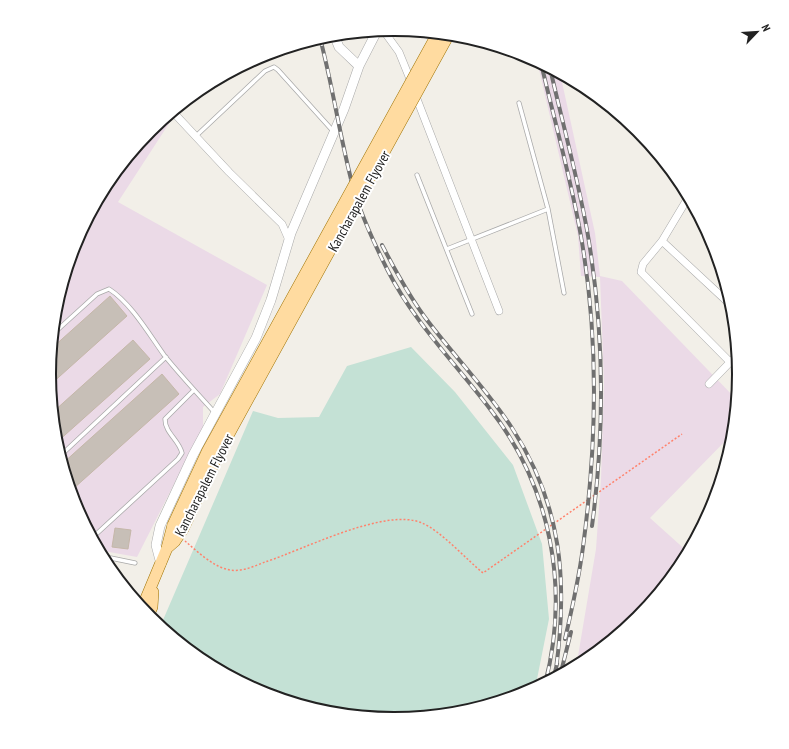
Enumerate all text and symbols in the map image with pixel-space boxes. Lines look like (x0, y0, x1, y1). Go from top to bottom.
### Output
north arrow (737, 12, 777, 52)
text: N (758, 22, 774, 33)
street label: Kancharapalem Flyover (324, 147, 394, 255)
street label: Kancharapalem Flyover (170, 431, 238, 539)

